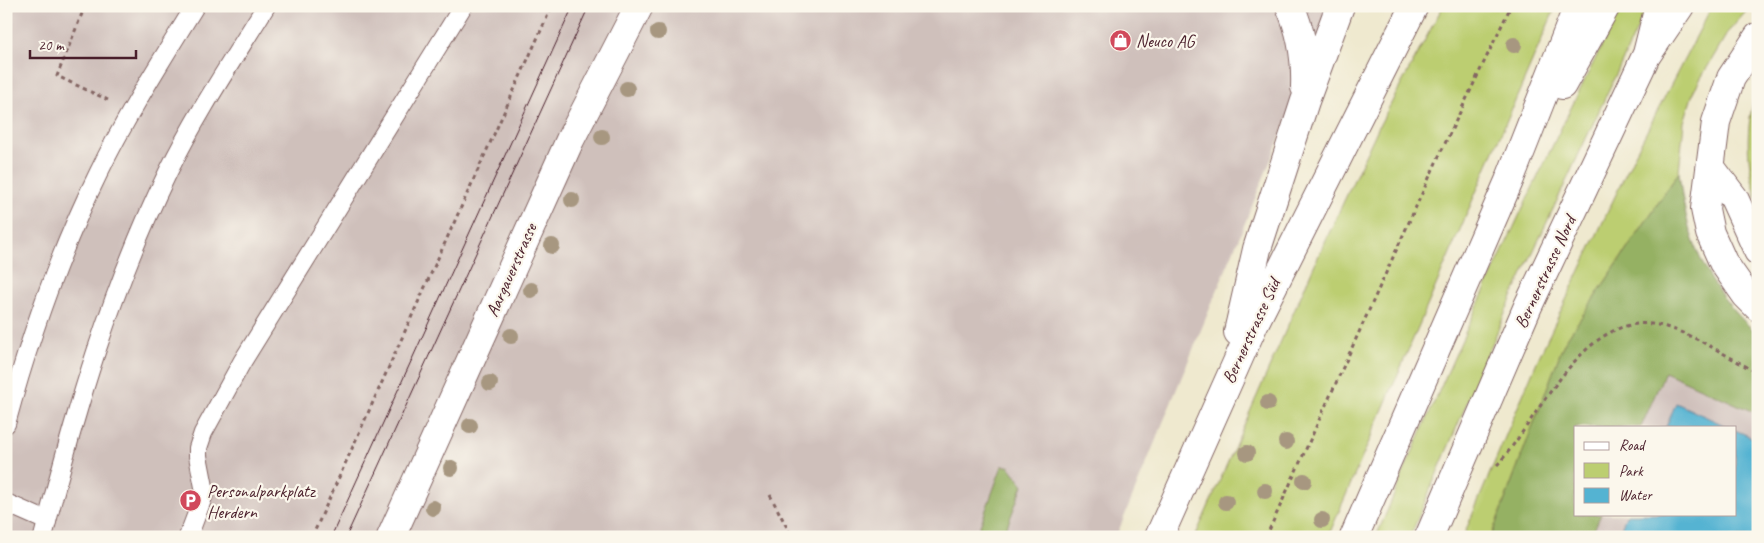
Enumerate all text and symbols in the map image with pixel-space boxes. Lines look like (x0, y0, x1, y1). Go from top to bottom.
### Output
scale bar (30, 28, 136, 60)
shop icon: Neuco AG (1108, 29, 1132, 53)
place label: Neuco AG (1136, 30, 1196, 52)
text: 20 m (38, 36, 65, 55)
street label: Bernerstrasse Nord (1509, 210, 1582, 332)
street label: Aargauerstrasse (481, 219, 542, 320)
street label: Bernerstrasse Süd (1217, 272, 1286, 387)
legend (1574, 426, 1736, 516)
text: Road (1619, 436, 1646, 455)
text: Park (1619, 462, 1644, 481)
place label: Personalparkplatz Herdern (207, 480, 317, 523)
text: Water (1619, 486, 1653, 505)
parking icon: Personalparkplatz Herdern (179, 489, 203, 513)

